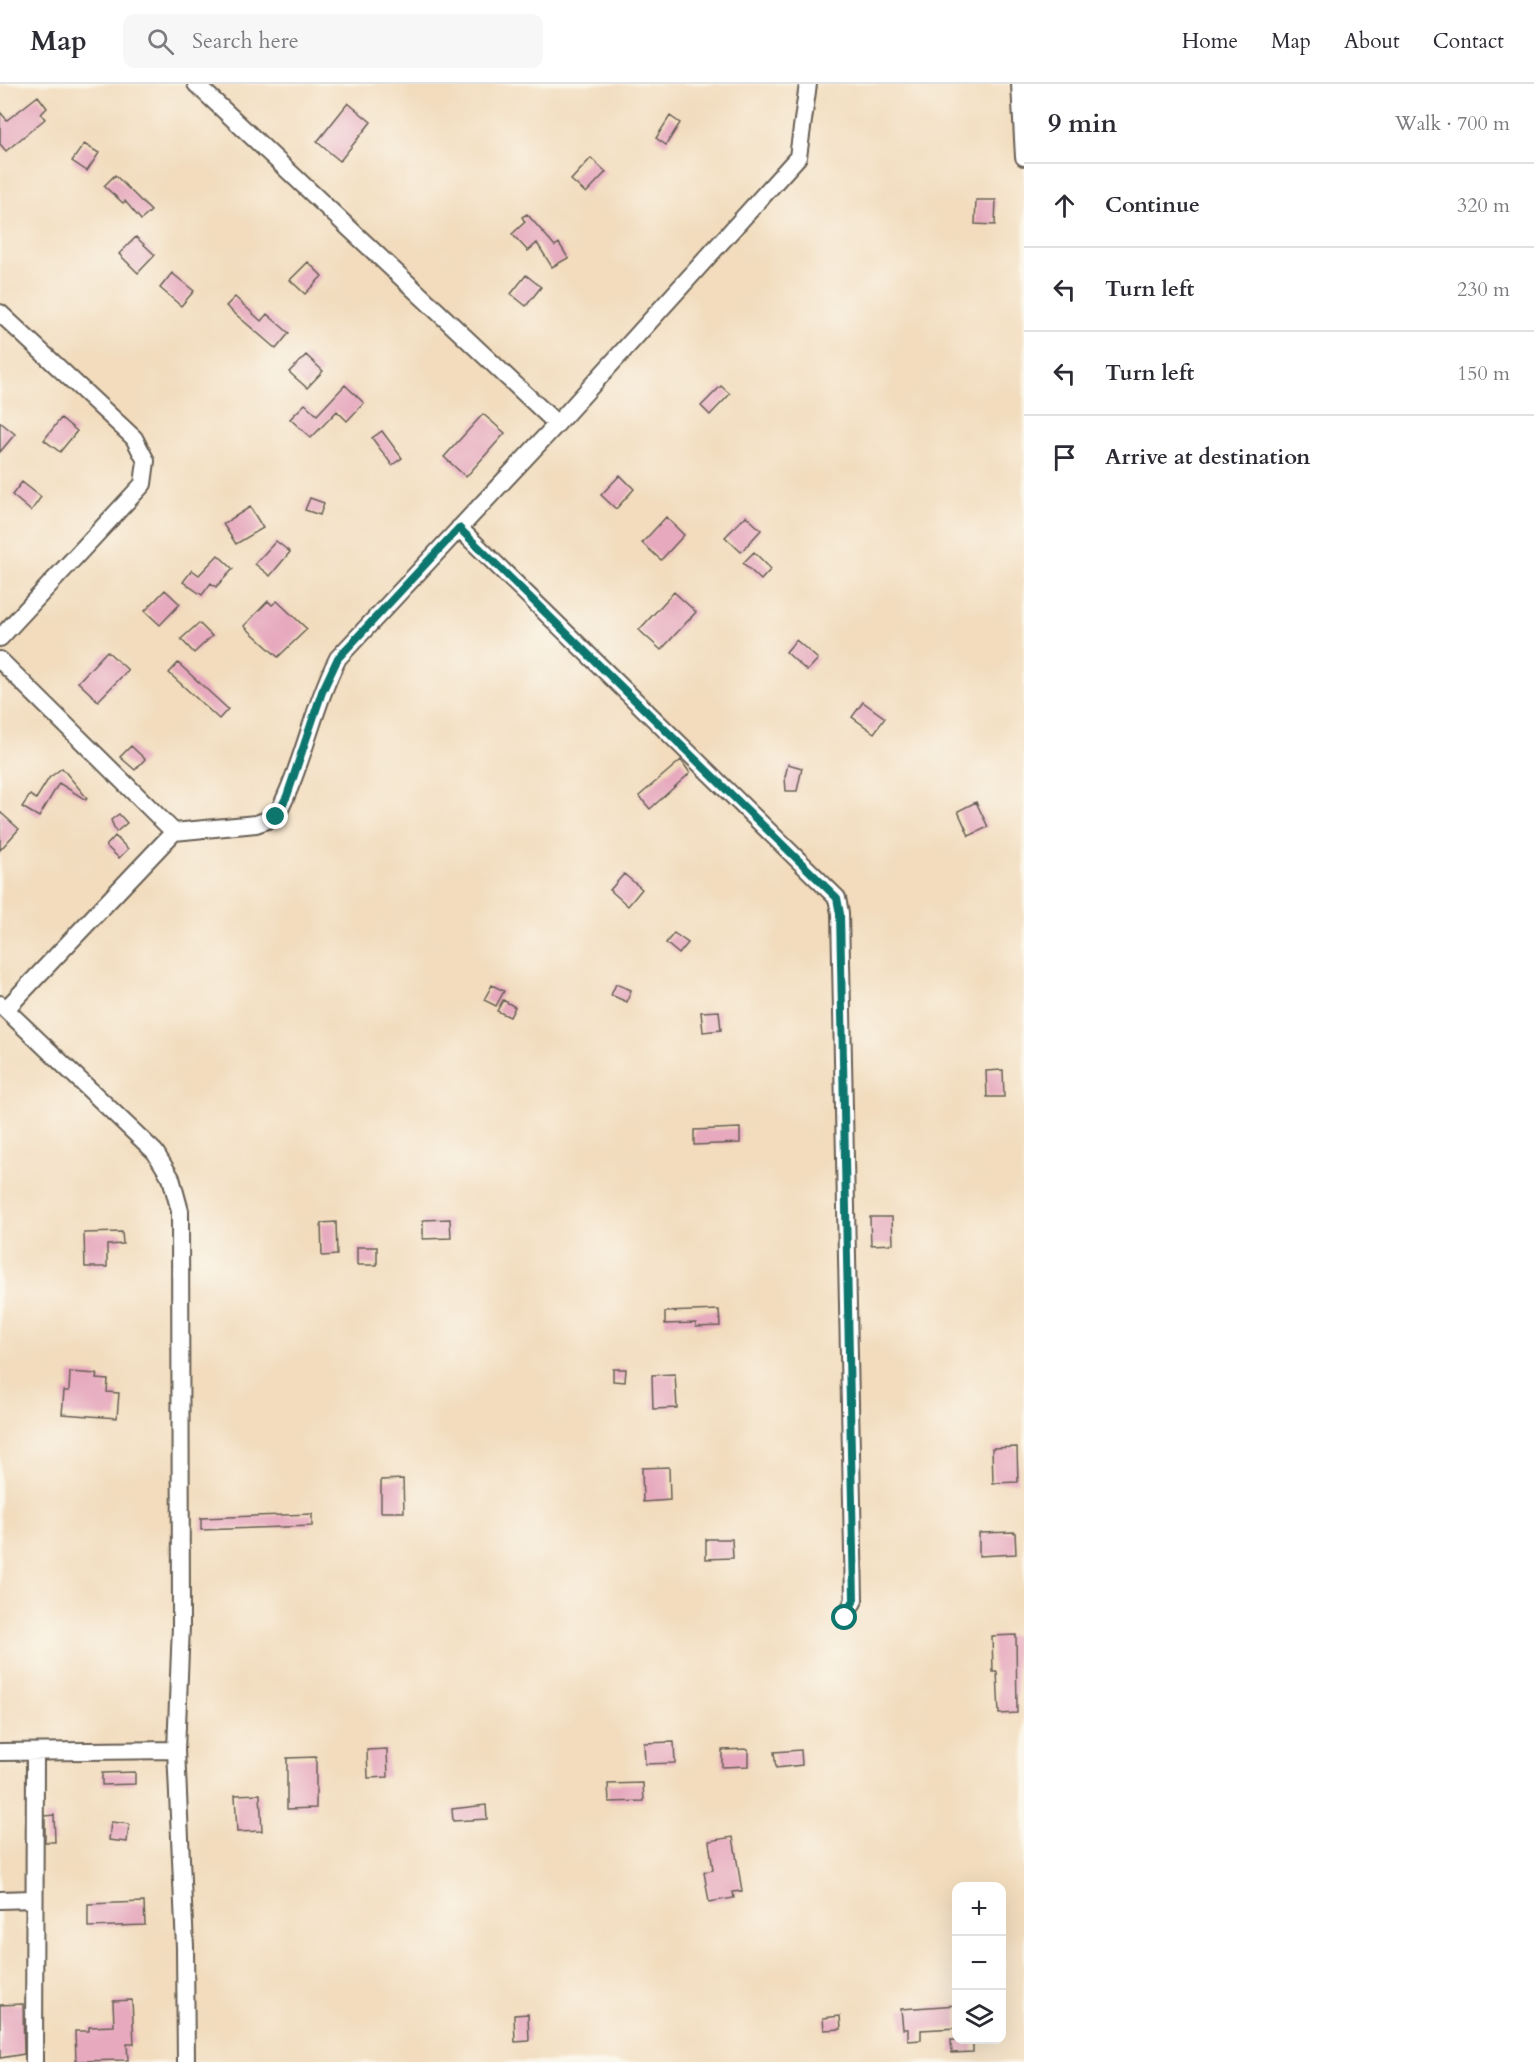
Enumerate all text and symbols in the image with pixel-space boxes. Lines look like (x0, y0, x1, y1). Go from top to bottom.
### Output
search box (123, 14, 543, 68)
text: Map (30, 22, 87, 60)
icon: search (144, 25, 177, 58)
text: Search here (192, 26, 299, 56)
text: Home (1182, 27, 1238, 56)
text: Map (1271, 27, 1311, 56)
text: About (1344, 27, 1400, 56)
text: Contact (1433, 27, 1504, 56)
text: 9 min (1048, 106, 1117, 141)
text: Walk · 700 m (1395, 110, 1510, 137)
icon: ahead (1048, 189, 1081, 222)
text: Continue (1105, 190, 1200, 220)
text: 320 m (1457, 192, 1510, 219)
icon: left (1048, 273, 1081, 306)
text: Turn left (1105, 274, 1194, 304)
text: 230 m (1457, 276, 1510, 303)
icon: left (1048, 357, 1081, 390)
text: Turn left (1105, 358, 1194, 388)
text: 150 m (1457, 360, 1510, 387)
icon: arrive (1048, 441, 1081, 474)
text: Arrive at destination (1105, 442, 1310, 472)
route end (262, 803, 288, 829)
route start (831, 1604, 857, 1630)
map controls (952, 1882, 1006, 2044)
button: + (952, 1882, 1006, 1936)
button: − (952, 1936, 1006, 1990)
button: layers (952, 1990, 1006, 2044)

